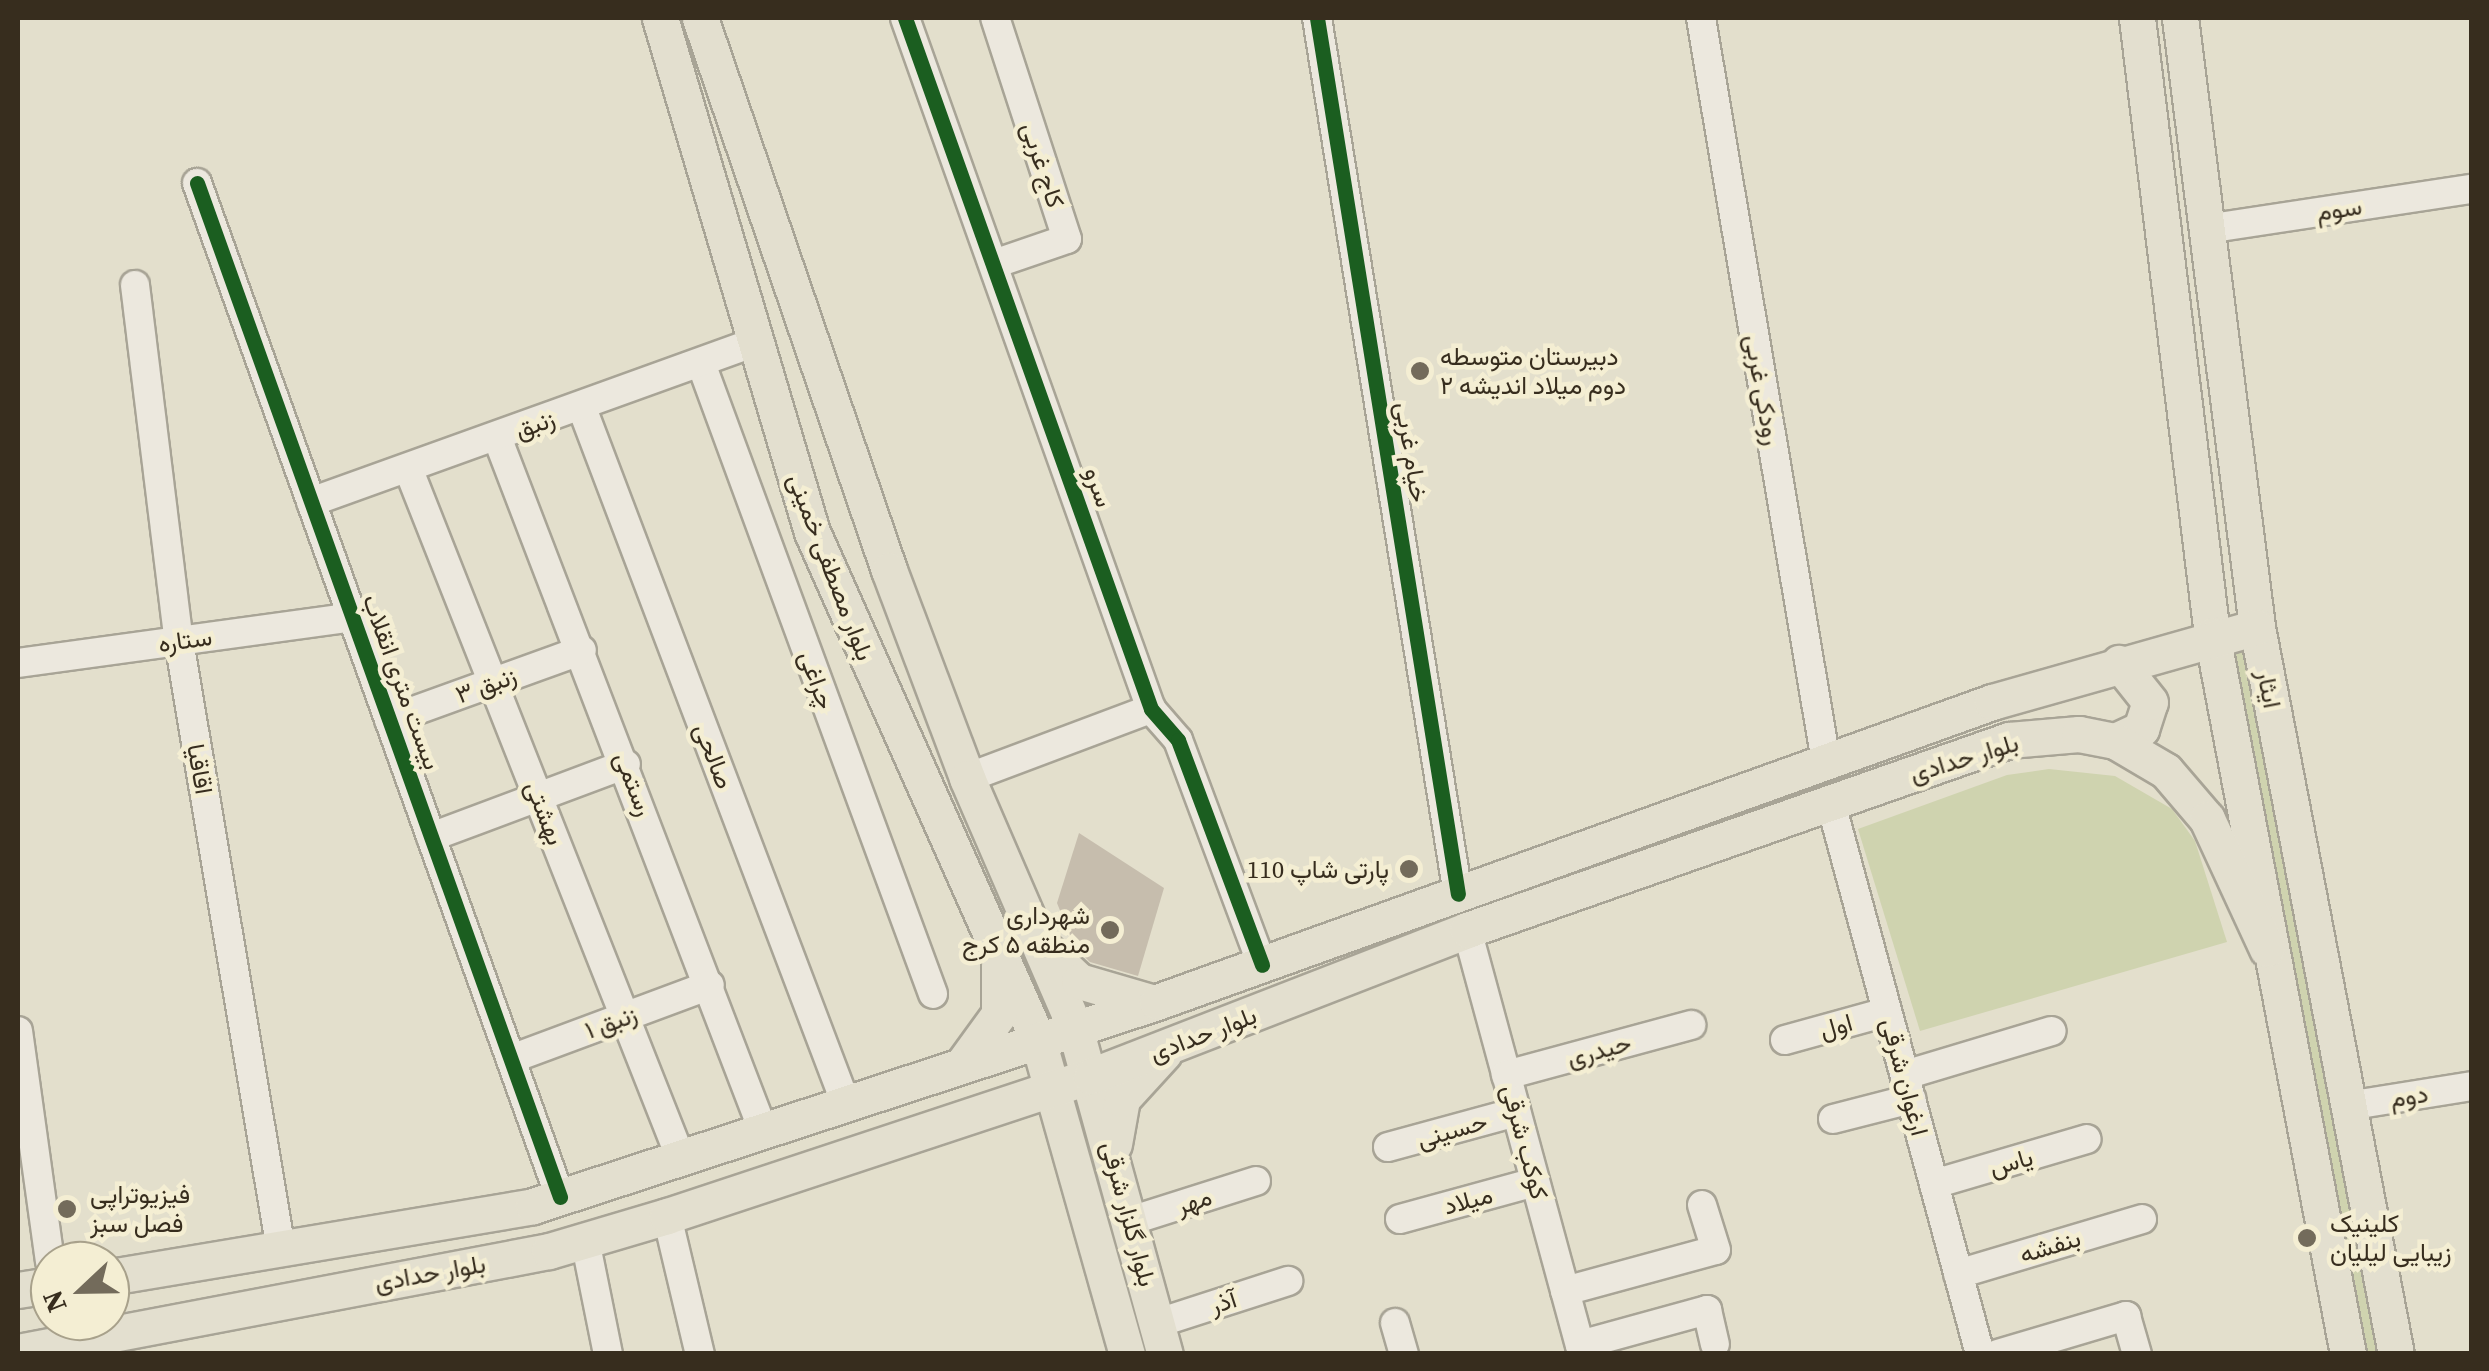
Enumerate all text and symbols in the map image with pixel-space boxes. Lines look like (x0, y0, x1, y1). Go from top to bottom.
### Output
street label: کاج غربی (1015, 118, 1071, 212)
street label: سوم (2314, 191, 2364, 227)
street label: رودکی غربی (1738, 332, 1788, 448)
place label: دبیرستان متوسطه دوم میلاد اندیشه ۲ (1440, 342, 1626, 401)
marker: دبیرستان متوسطه دوم میلاد اندیشه ۲ (1409, 360, 1431, 382)
street label: خیام غربی (1389, 400, 1435, 504)
street label: زنبق (511, 403, 559, 445)
street label: سرو (1078, 463, 1120, 511)
street label: بلوار مصطفی خمینی (782, 469, 880, 665)
street label: بیست متری انقلاب (356, 590, 448, 774)
street label: ستاره (156, 621, 214, 659)
street label: چراغی (793, 647, 841, 713)
street label: زنبق ۳ (451, 660, 521, 710)
street label: ایثار (2251, 667, 2287, 711)
street label: صالحی (688, 719, 740, 793)
street label: بلوار حدادی (1906, 727, 2022, 789)
street label: اقاقیا (181, 741, 219, 797)
street label: رستمی (608, 748, 660, 820)
street label: بهشتی (519, 777, 571, 849)
place label: پارتی شاپ 110 (1247, 854, 1389, 884)
marker: پارتی شاپ 110 (1398, 858, 1420, 880)
place label: شهرداری منطقه ۵ کرج (962, 901, 1090, 960)
marker: شهرداری منطقه ۵ کرج (1099, 919, 1121, 941)
street label: زنبق ۱ (581, 999, 641, 1045)
street label: بلوار حدادی (1145, 1000, 1261, 1068)
street label: اول (1816, 1007, 1856, 1045)
street label: ارغوان شرقی (1875, 1015, 1935, 1139)
street label: حیدری (1564, 1027, 1634, 1073)
street label: دوم (2388, 1078, 2430, 1114)
street label: کوکب شرقی (1495, 1081, 1555, 1203)
street label: حسینی (1413, 1106, 1491, 1154)
street label: بلوار گلزار شرقی (1095, 1138, 1163, 1290)
street label: یاس (1986, 1142, 2036, 1182)
street label: میلاد (1440, 1179, 1496, 1221)
place label: فیزیوتراپی فصل سبز (90, 1180, 190, 1239)
street label: مهر (1173, 1181, 1215, 1221)
marker: فیزیوتراپی فصل سبز (54, 1196, 80, 1222)
place label: کلینیک زیبایی لیلیان (2330, 1209, 2452, 1268)
street label: بنفشه (2016, 1223, 2084, 1269)
marker: کلینیک زیبایی لیلیان (2294, 1225, 2320, 1251)
north arrow (30, 1241, 130, 1341)
street label: بلوار حدادی (372, 1248, 488, 1298)
street label: آذر (1206, 1284, 1240, 1320)
text: N (33, 1285, 75, 1318)

